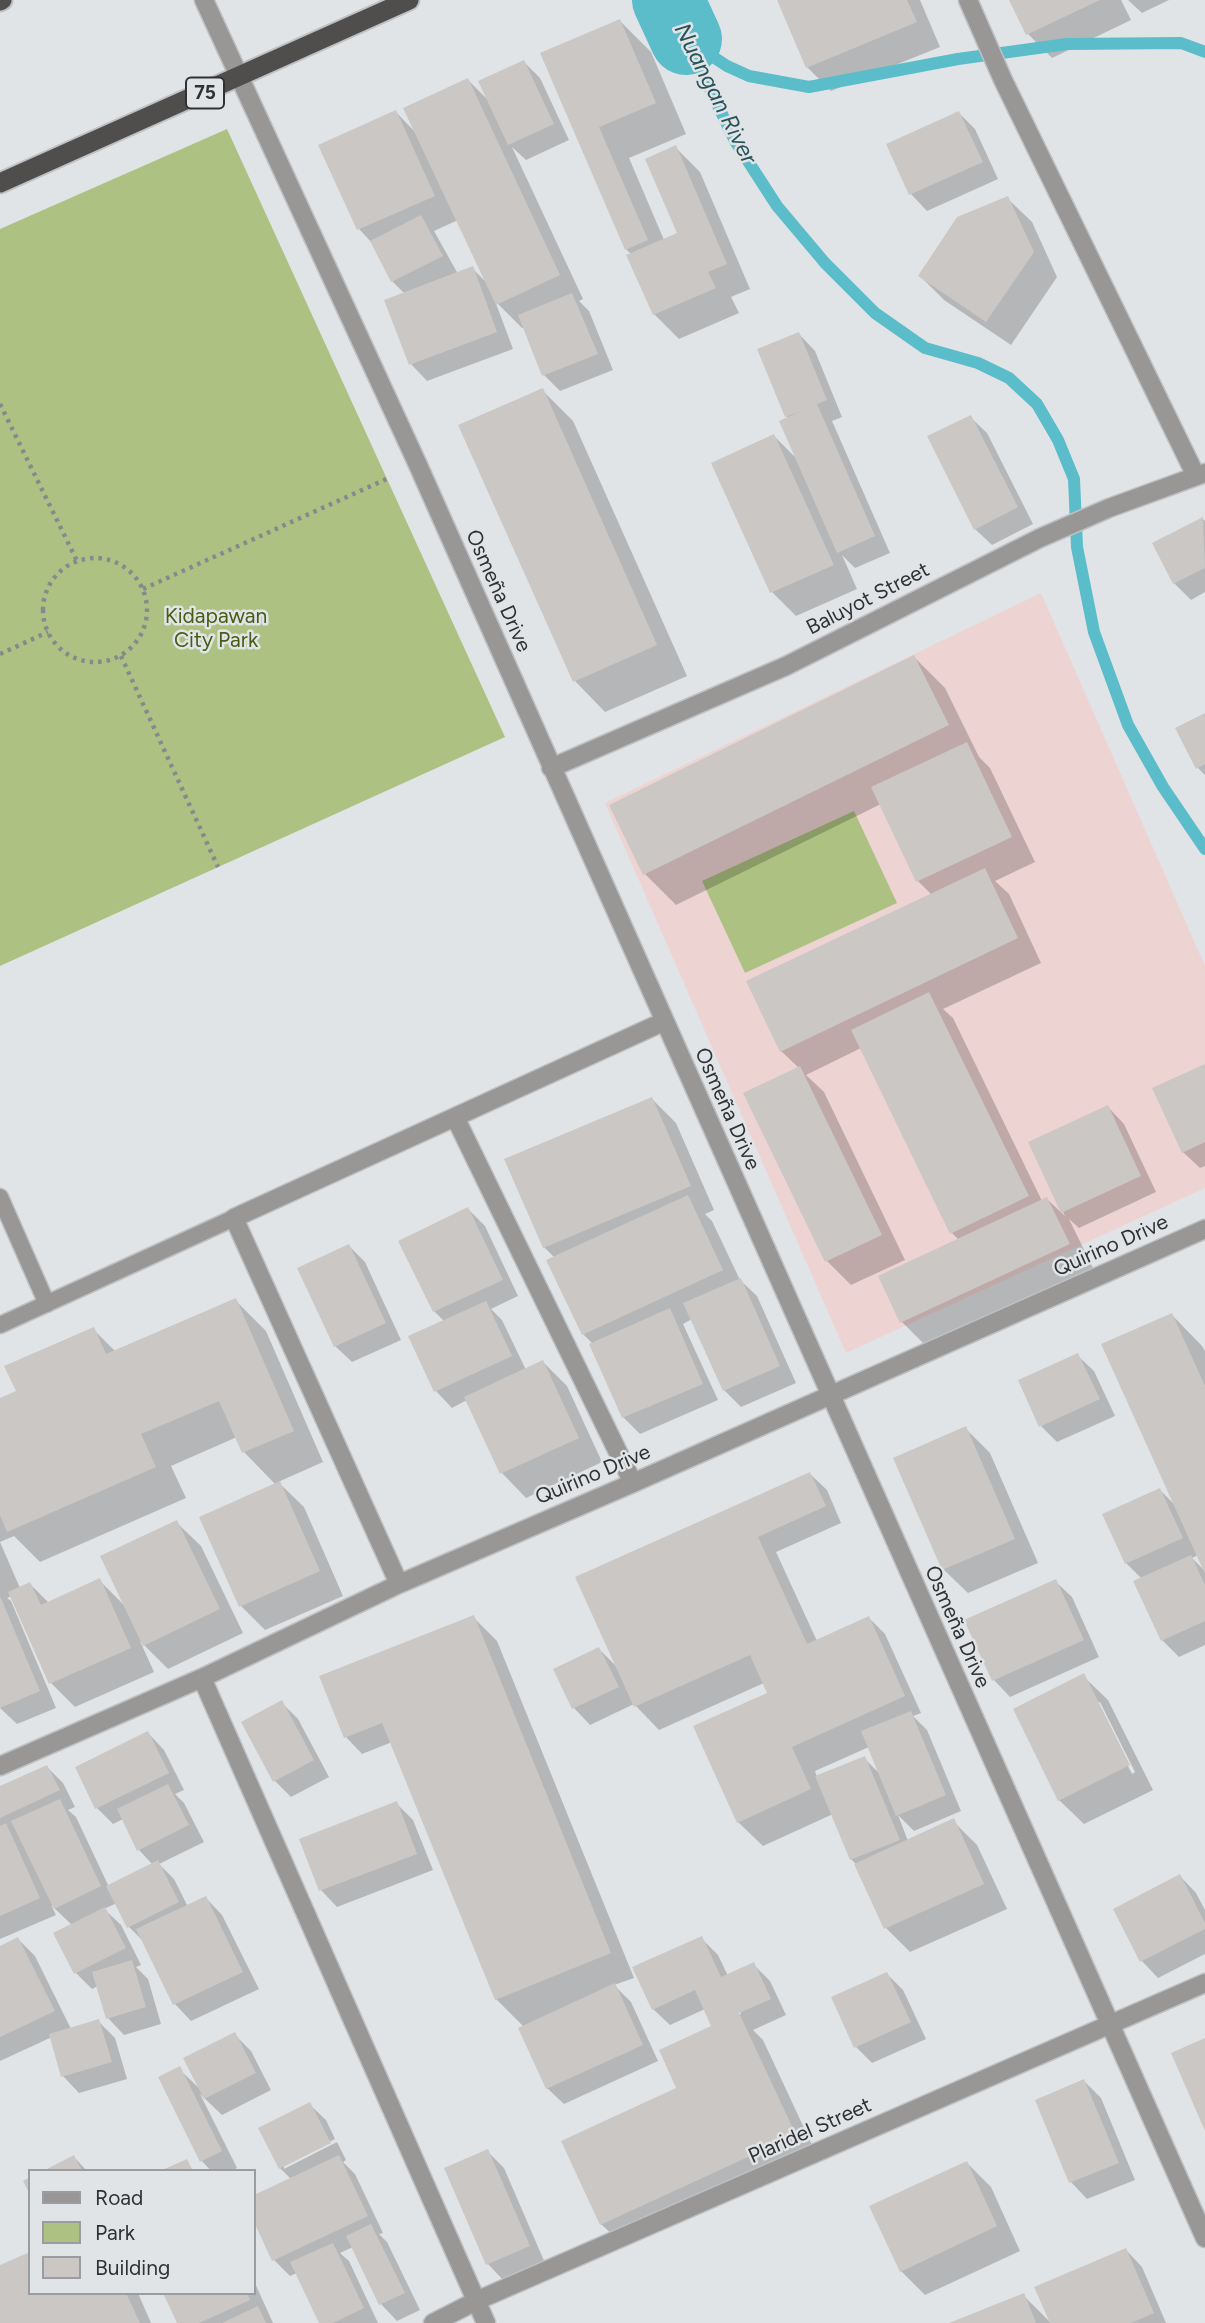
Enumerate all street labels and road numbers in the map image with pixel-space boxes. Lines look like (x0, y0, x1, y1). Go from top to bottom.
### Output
road number: 75 (186, 78, 224, 108)
street label: Osmeña Drive (460, 526, 536, 656)
street label: Baluyot Street (802, 557, 934, 641)
street label: Osmeña Drive (689, 1044, 765, 1174)
street label: Quirino Drive (1050, 1210, 1172, 1282)
street label: Quirino Drive (532, 1439, 654, 1511)
street label: Osmeña Drive (919, 1562, 995, 1692)
street label: Plaridel Street (745, 2093, 875, 2169)

